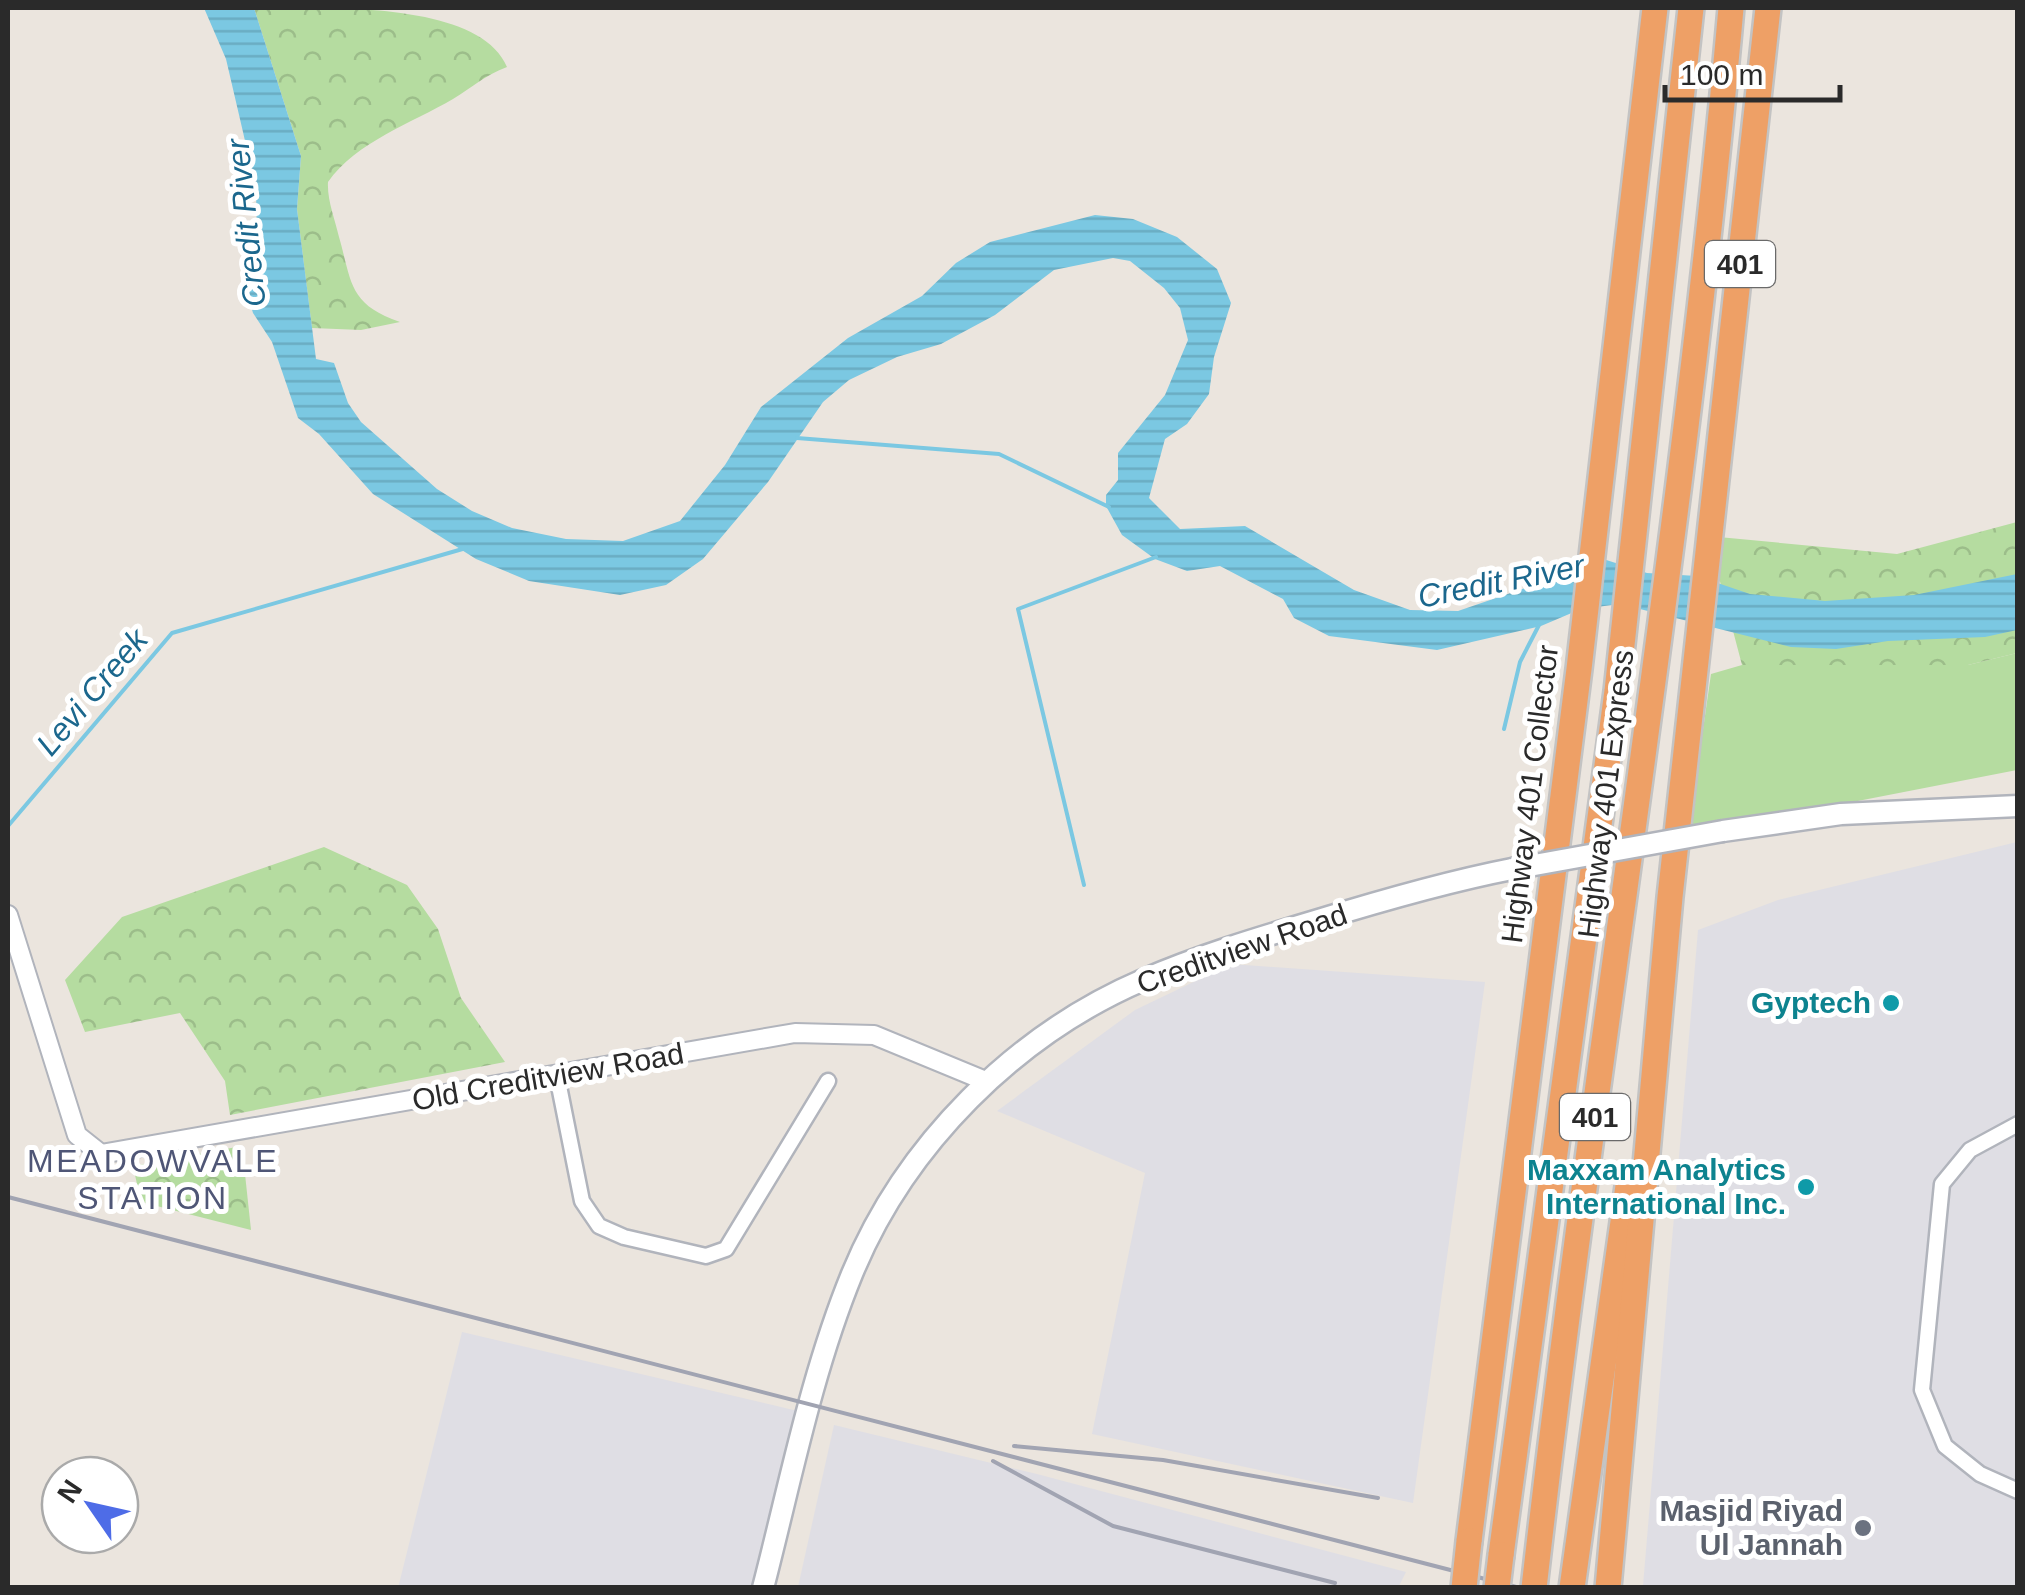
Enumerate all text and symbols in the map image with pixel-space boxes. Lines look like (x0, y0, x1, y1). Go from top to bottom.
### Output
scale bar (1665, 40, 1840, 102)
text: 100 m (1680, 58, 1763, 91)
water label: Credit River (219, 136, 273, 309)
road number: 401 (1705, 241, 1775, 287)
water label: Credit River (1415, 547, 1589, 615)
water label: Levi Creek (29, 620, 156, 762)
street label: Highway 401 Collector (1495, 643, 1564, 945)
street label: Highway 401 Express (1571, 648, 1640, 940)
street label: Creditview Road (1132, 897, 1351, 1000)
place label: Gyptech (1751, 986, 1871, 1019)
marker: Gyptech (1880, 992, 1902, 1014)
street label: Old Creditview Road (410, 1036, 686, 1117)
road number: 401 (1560, 1094, 1630, 1140)
district label: MEADOWVALE STATION (27, 1143, 279, 1216)
place label: Maxxam Analytics International Inc. (1527, 1153, 1786, 1220)
marker: Maxxam Analytics International Inc. (1795, 1176, 1817, 1198)
north arrow (40, 1455, 140, 1555)
text: N (51, 1474, 88, 1508)
place label: Masjid Riyad Ul Jannah (1660, 1494, 1843, 1561)
marker: Masjid Riyad Ul Jannah (1852, 1517, 1874, 1539)

